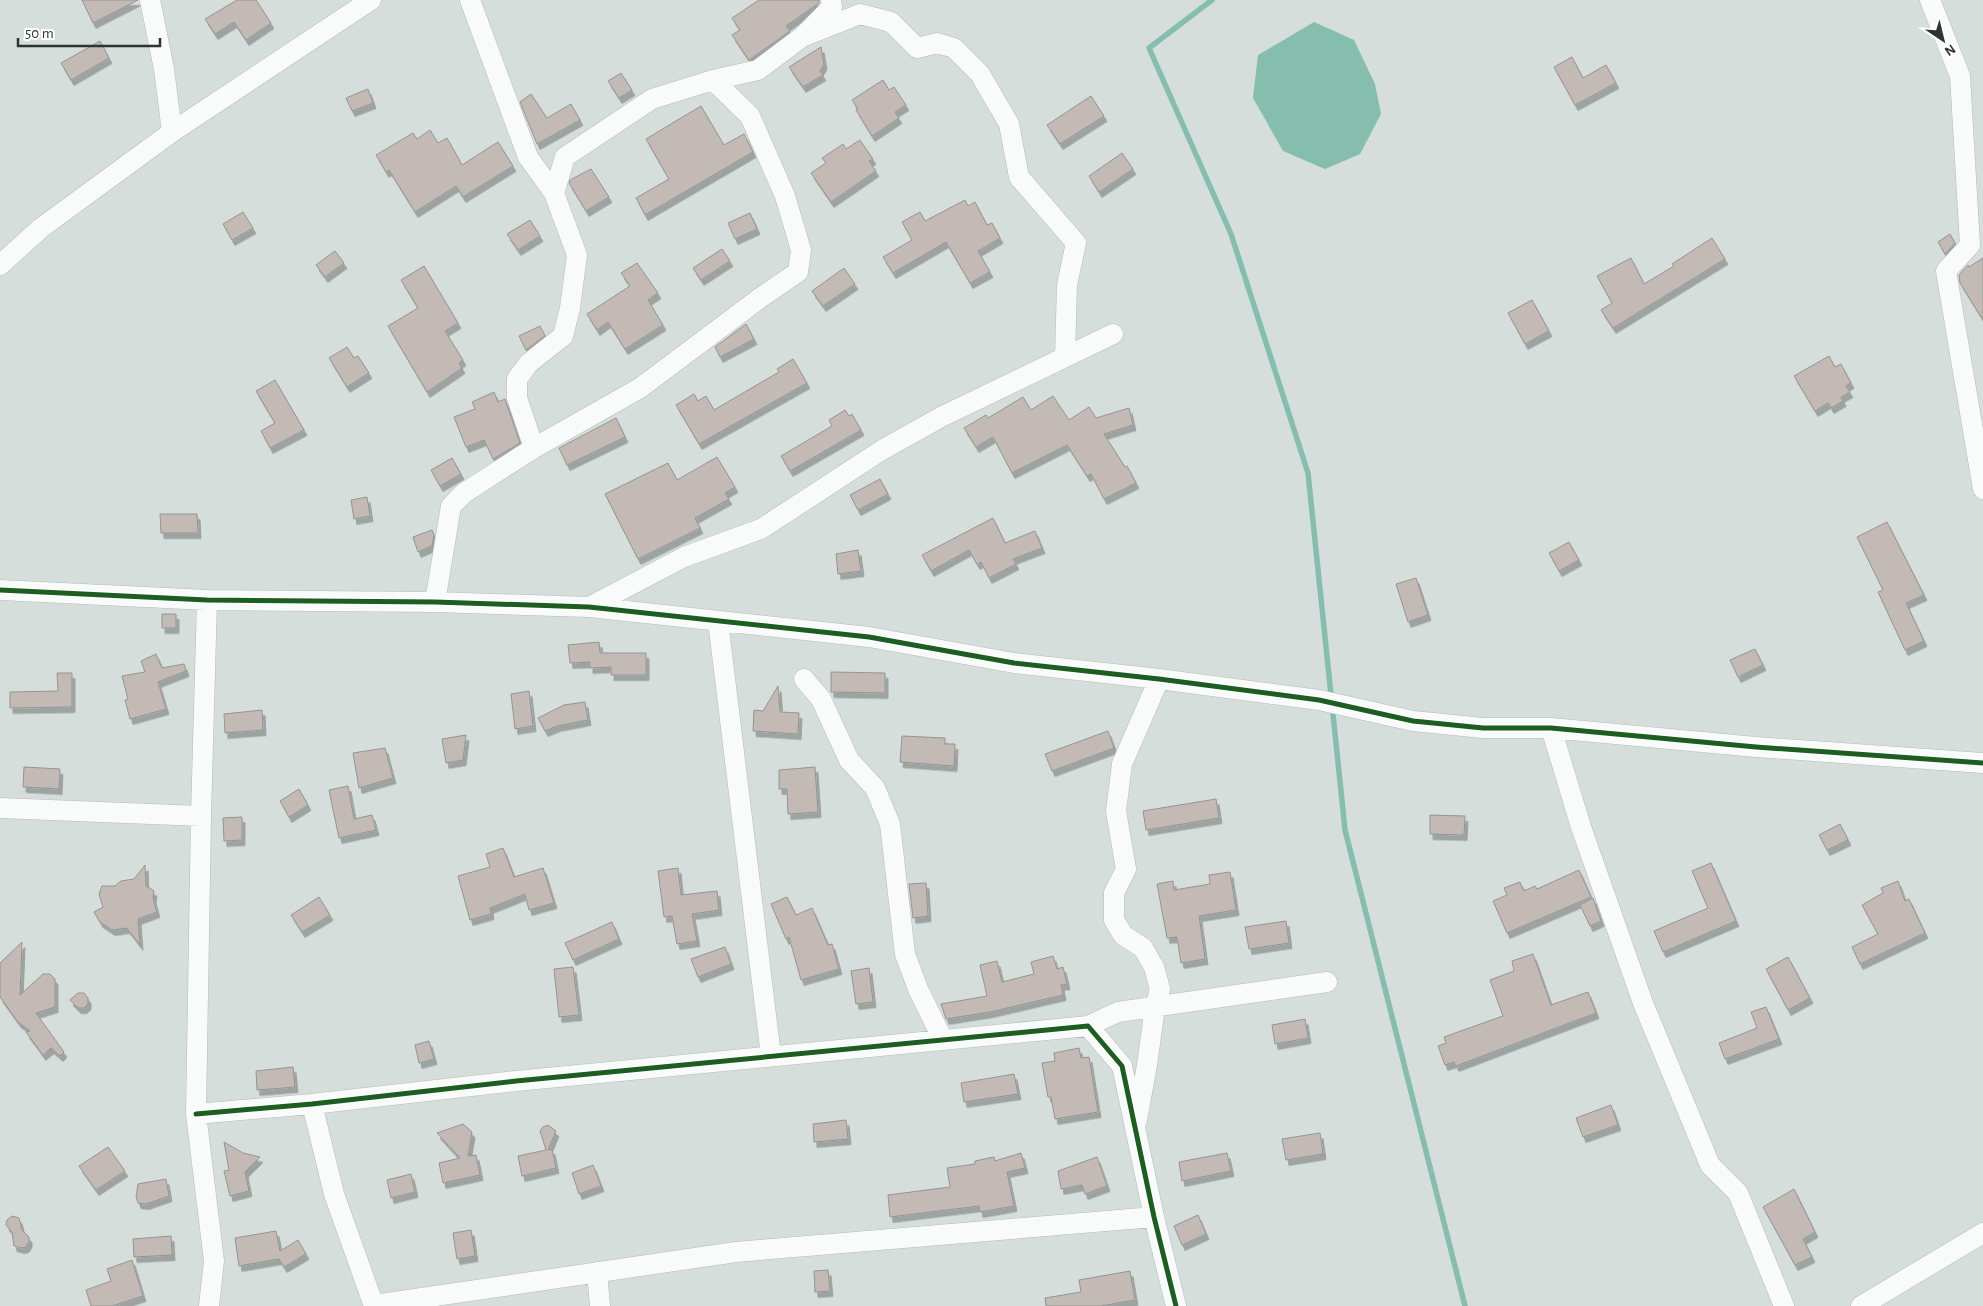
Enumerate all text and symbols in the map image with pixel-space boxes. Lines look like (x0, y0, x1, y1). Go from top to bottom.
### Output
scale bar (18, 15, 160, 47)
north arrow (1918, 15, 1968, 65)
text: 50 m (25, 26, 54, 41)
text: N (1942, 41, 1958, 58)

